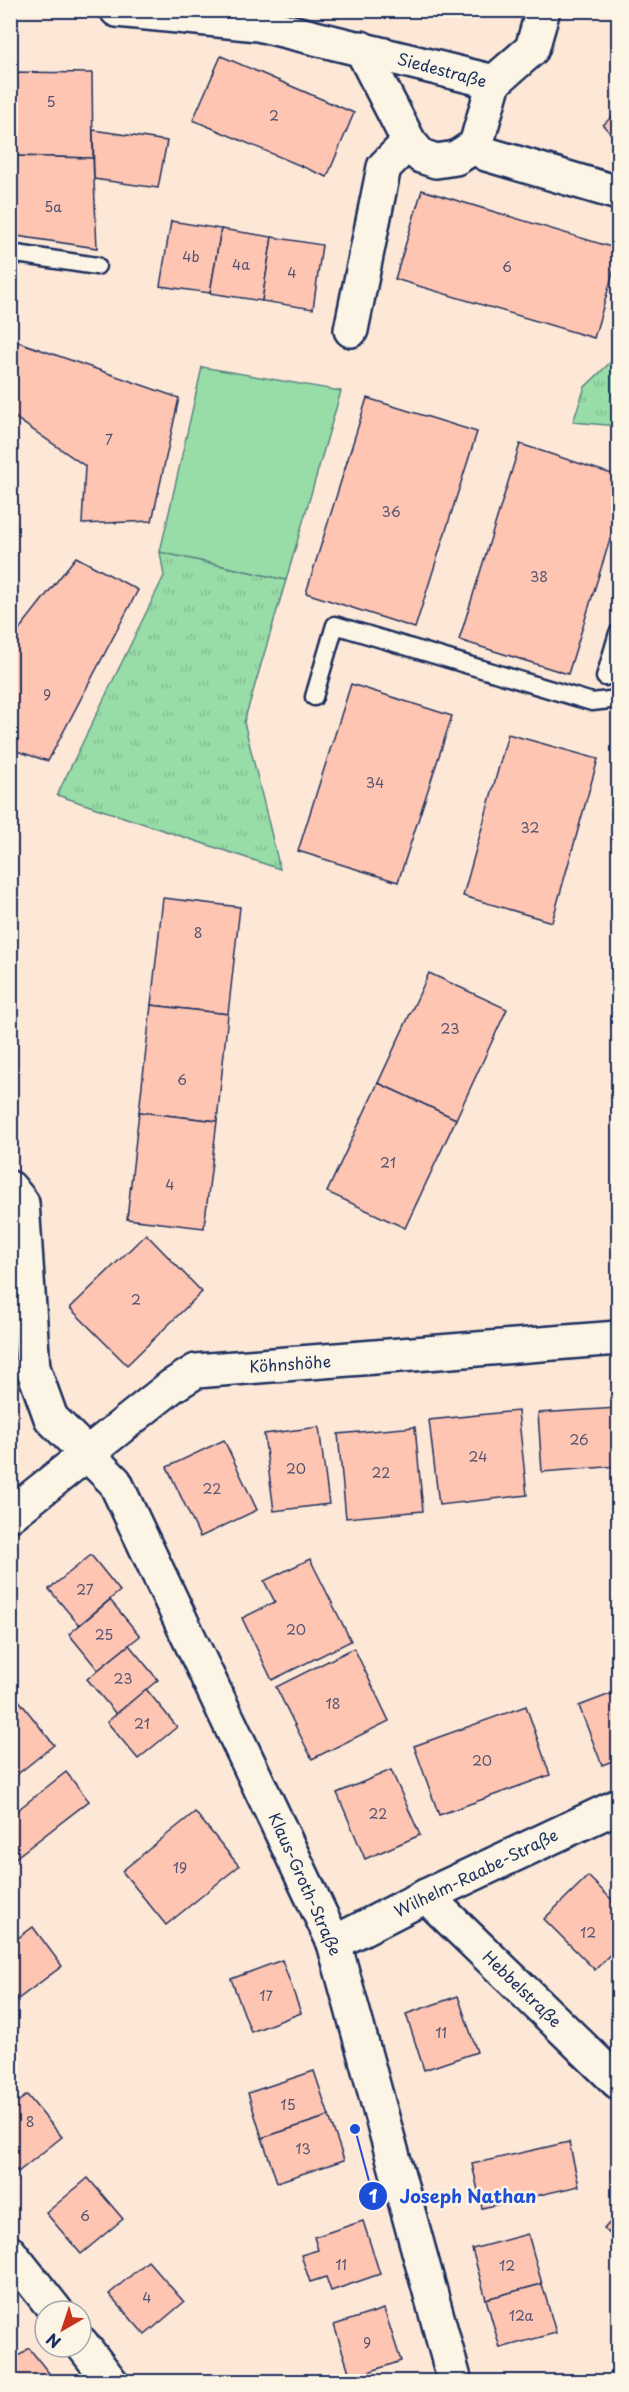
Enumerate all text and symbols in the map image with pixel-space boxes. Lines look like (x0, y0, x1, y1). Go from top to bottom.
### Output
street label: Siedestraße (395, 46, 490, 92)
house number: 5 (46, 91, 56, 112)
house number: 2 (269, 105, 279, 126)
house number: 5a (44, 196, 62, 217)
house number: 4b (182, 246, 200, 267)
house number: 4a (232, 254, 250, 275)
house number: 6 (502, 256, 512, 277)
house number: 4 (287, 262, 297, 283)
house number: 7 (105, 429, 113, 450)
house number: 36 (381, 501, 401, 522)
house number: 38 (530, 566, 548, 587)
house number: 9 (43, 684, 51, 705)
house number: 34 (366, 772, 384, 793)
house number: 32 (521, 817, 539, 838)
house number: 8 (194, 922, 202, 943)
house number: 23 (441, 1018, 459, 1039)
house number: 6 (177, 1069, 187, 1090)
house number: 21 (380, 1152, 396, 1173)
house number: 4 (165, 1174, 175, 1195)
house number: 2 (131, 1289, 141, 1310)
street label: Köhnshöhe (248, 1348, 332, 1378)
house number: 26 (569, 1429, 589, 1450)
house number: 24 (469, 1446, 487, 1467)
house number: 20 (286, 1458, 306, 1479)
house number: 22 (372, 1462, 390, 1483)
house number: 22 (203, 1478, 221, 1499)
house number: 27 (76, 1579, 94, 1600)
house number: 20 (286, 1619, 306, 1640)
house number: 25 (95, 1624, 113, 1645)
house number: 23 (114, 1668, 132, 1689)
house number: 18 (325, 1693, 341, 1714)
house number: 21 (134, 1713, 150, 1734)
house number: 20 (472, 1750, 492, 1771)
house number: 22 (369, 1803, 387, 1824)
street label: Klaus-Groth-Straße (264, 1808, 348, 1959)
street label: Wilhelm-Raabe-Straße (390, 1822, 562, 1922)
house number: 19 (173, 1857, 187, 1878)
house number: 12 (580, 1922, 596, 1943)
street label: Hebbelstraße (478, 1944, 568, 2032)
house number: 17 (259, 1985, 273, 2006)
house number: 11 (435, 2022, 447, 2043)
house number: 15 (280, 2094, 296, 2115)
house number: 8 (26, 2111, 34, 2132)
house number: 13 (295, 2138, 311, 2159)
callout: Joseph Nathan (358, 2178, 549, 2214)
text: 1 (369, 2182, 378, 2209)
text: Joseph Nathan (400, 2182, 536, 2209)
house number: 6 (80, 2205, 90, 2226)
house number: 11 (335, 2254, 347, 2275)
house number: 12 (499, 2255, 515, 2276)
house number: 4 (142, 2287, 152, 2308)
north arrow (33, 2299, 93, 2359)
house number: 12a (509, 2305, 534, 2326)
text: N (40, 2328, 65, 2355)
house number: 9 (363, 2332, 371, 2353)

